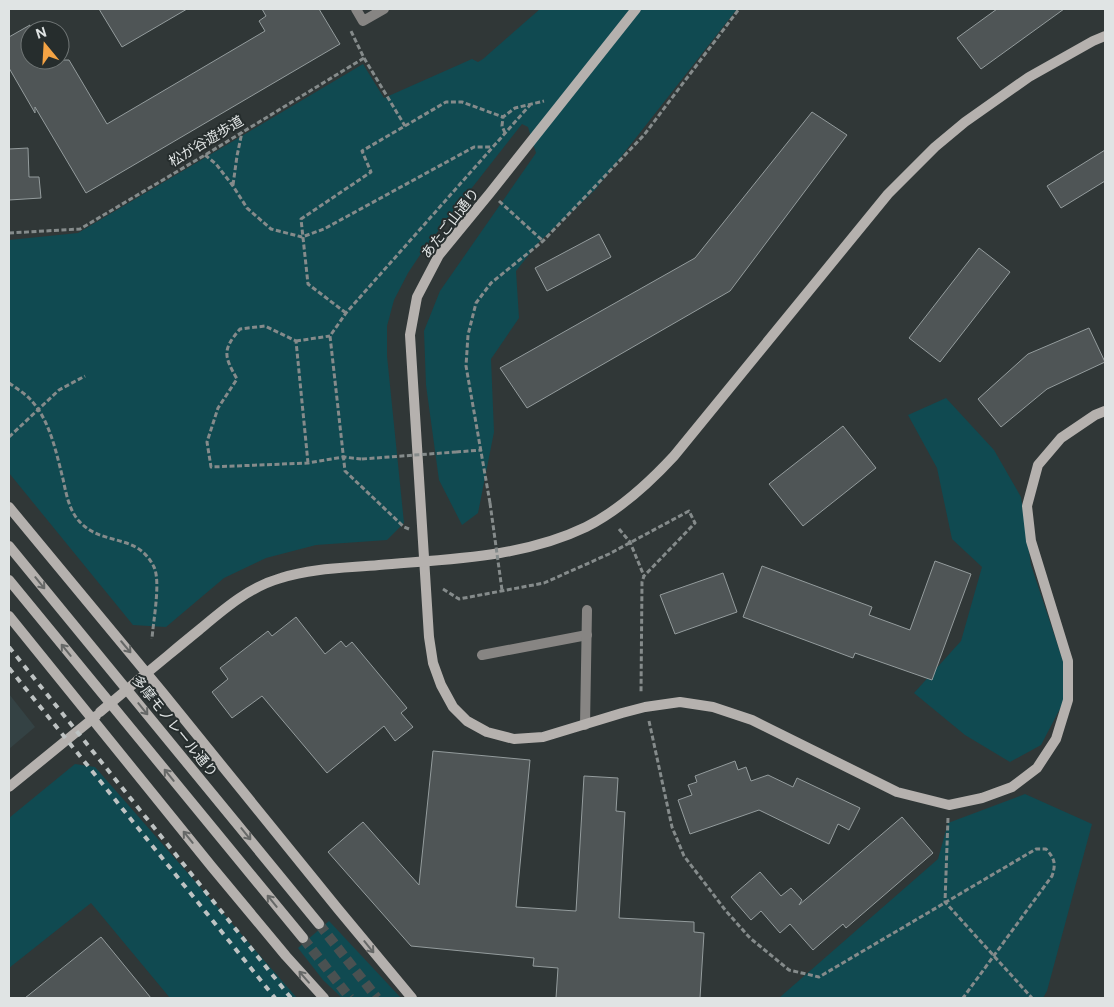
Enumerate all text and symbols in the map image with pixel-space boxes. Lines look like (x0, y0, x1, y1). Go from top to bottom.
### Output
north arrow (20, 20, 70, 70)
text: N (33, 22, 49, 43)
street label: 松が谷遊歩道 (165, 112, 247, 170)
street label: あたご山通り (417, 184, 483, 262)
one-way arrow (34, 577, 45, 590)
one-way arrow (120, 641, 131, 654)
one-way arrow (60, 643, 71, 656)
street label: 多摩モノレール通り (128, 671, 222, 781)
one-way arrow (137, 702, 148, 715)
one-way arrow (163, 769, 174, 782)
one-way arrow (241, 828, 252, 841)
one-way arrow (182, 831, 193, 844)
one-way arrow (266, 895, 277, 908)
one-way arrow (363, 940, 374, 953)
one-way arrow (299, 971, 310, 984)

